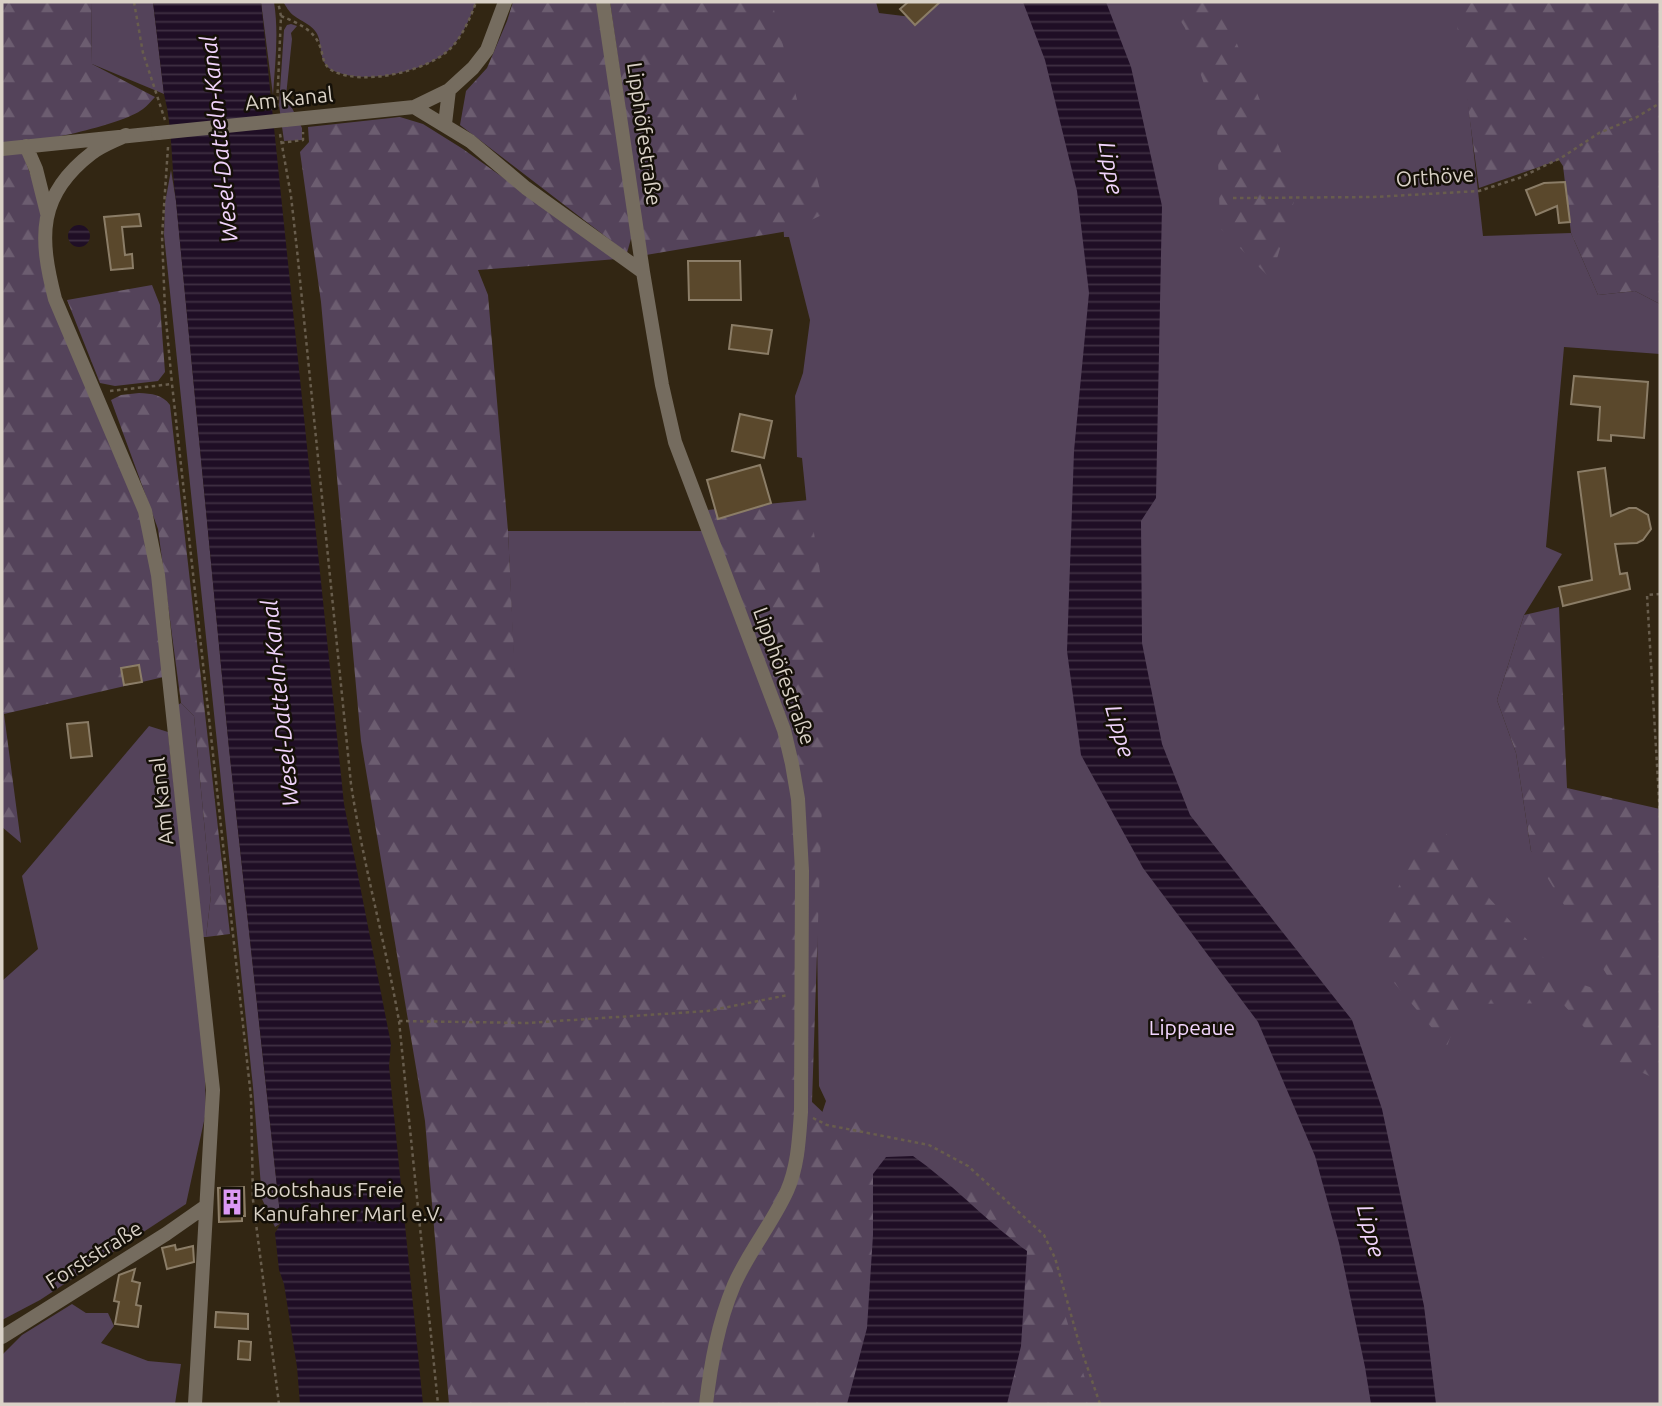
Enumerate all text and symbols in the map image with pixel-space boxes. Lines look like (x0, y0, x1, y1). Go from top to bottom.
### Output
water label: Wesel-Datteln-Kanal (195, 34, 242, 244)
street label: Lipphöfestraße (623, 61, 667, 207)
street label: Am Kanal (244, 81, 334, 115)
water label: Lippe (1095, 140, 1128, 197)
street label: Orthöve (1395, 161, 1475, 191)
water label: Wesel-Datteln-Kanal (256, 598, 303, 808)
street label: Lipphöfestraße (749, 604, 821, 748)
water label: Lippe (1101, 702, 1140, 760)
street label: Am Kanal (144, 756, 178, 846)
park label: Lippeaue (1149, 1015, 1235, 1039)
place label: Bootshaus Freie Kanufahrer Marl e.V. (253, 1177, 443, 1225)
building icon: Bootshaus Freie Kanufahrer Marl e.V. (217, 1187, 247, 1217)
water label: Lippe (1353, 1202, 1390, 1260)
street label: Forststraße (41, 1215, 146, 1293)

